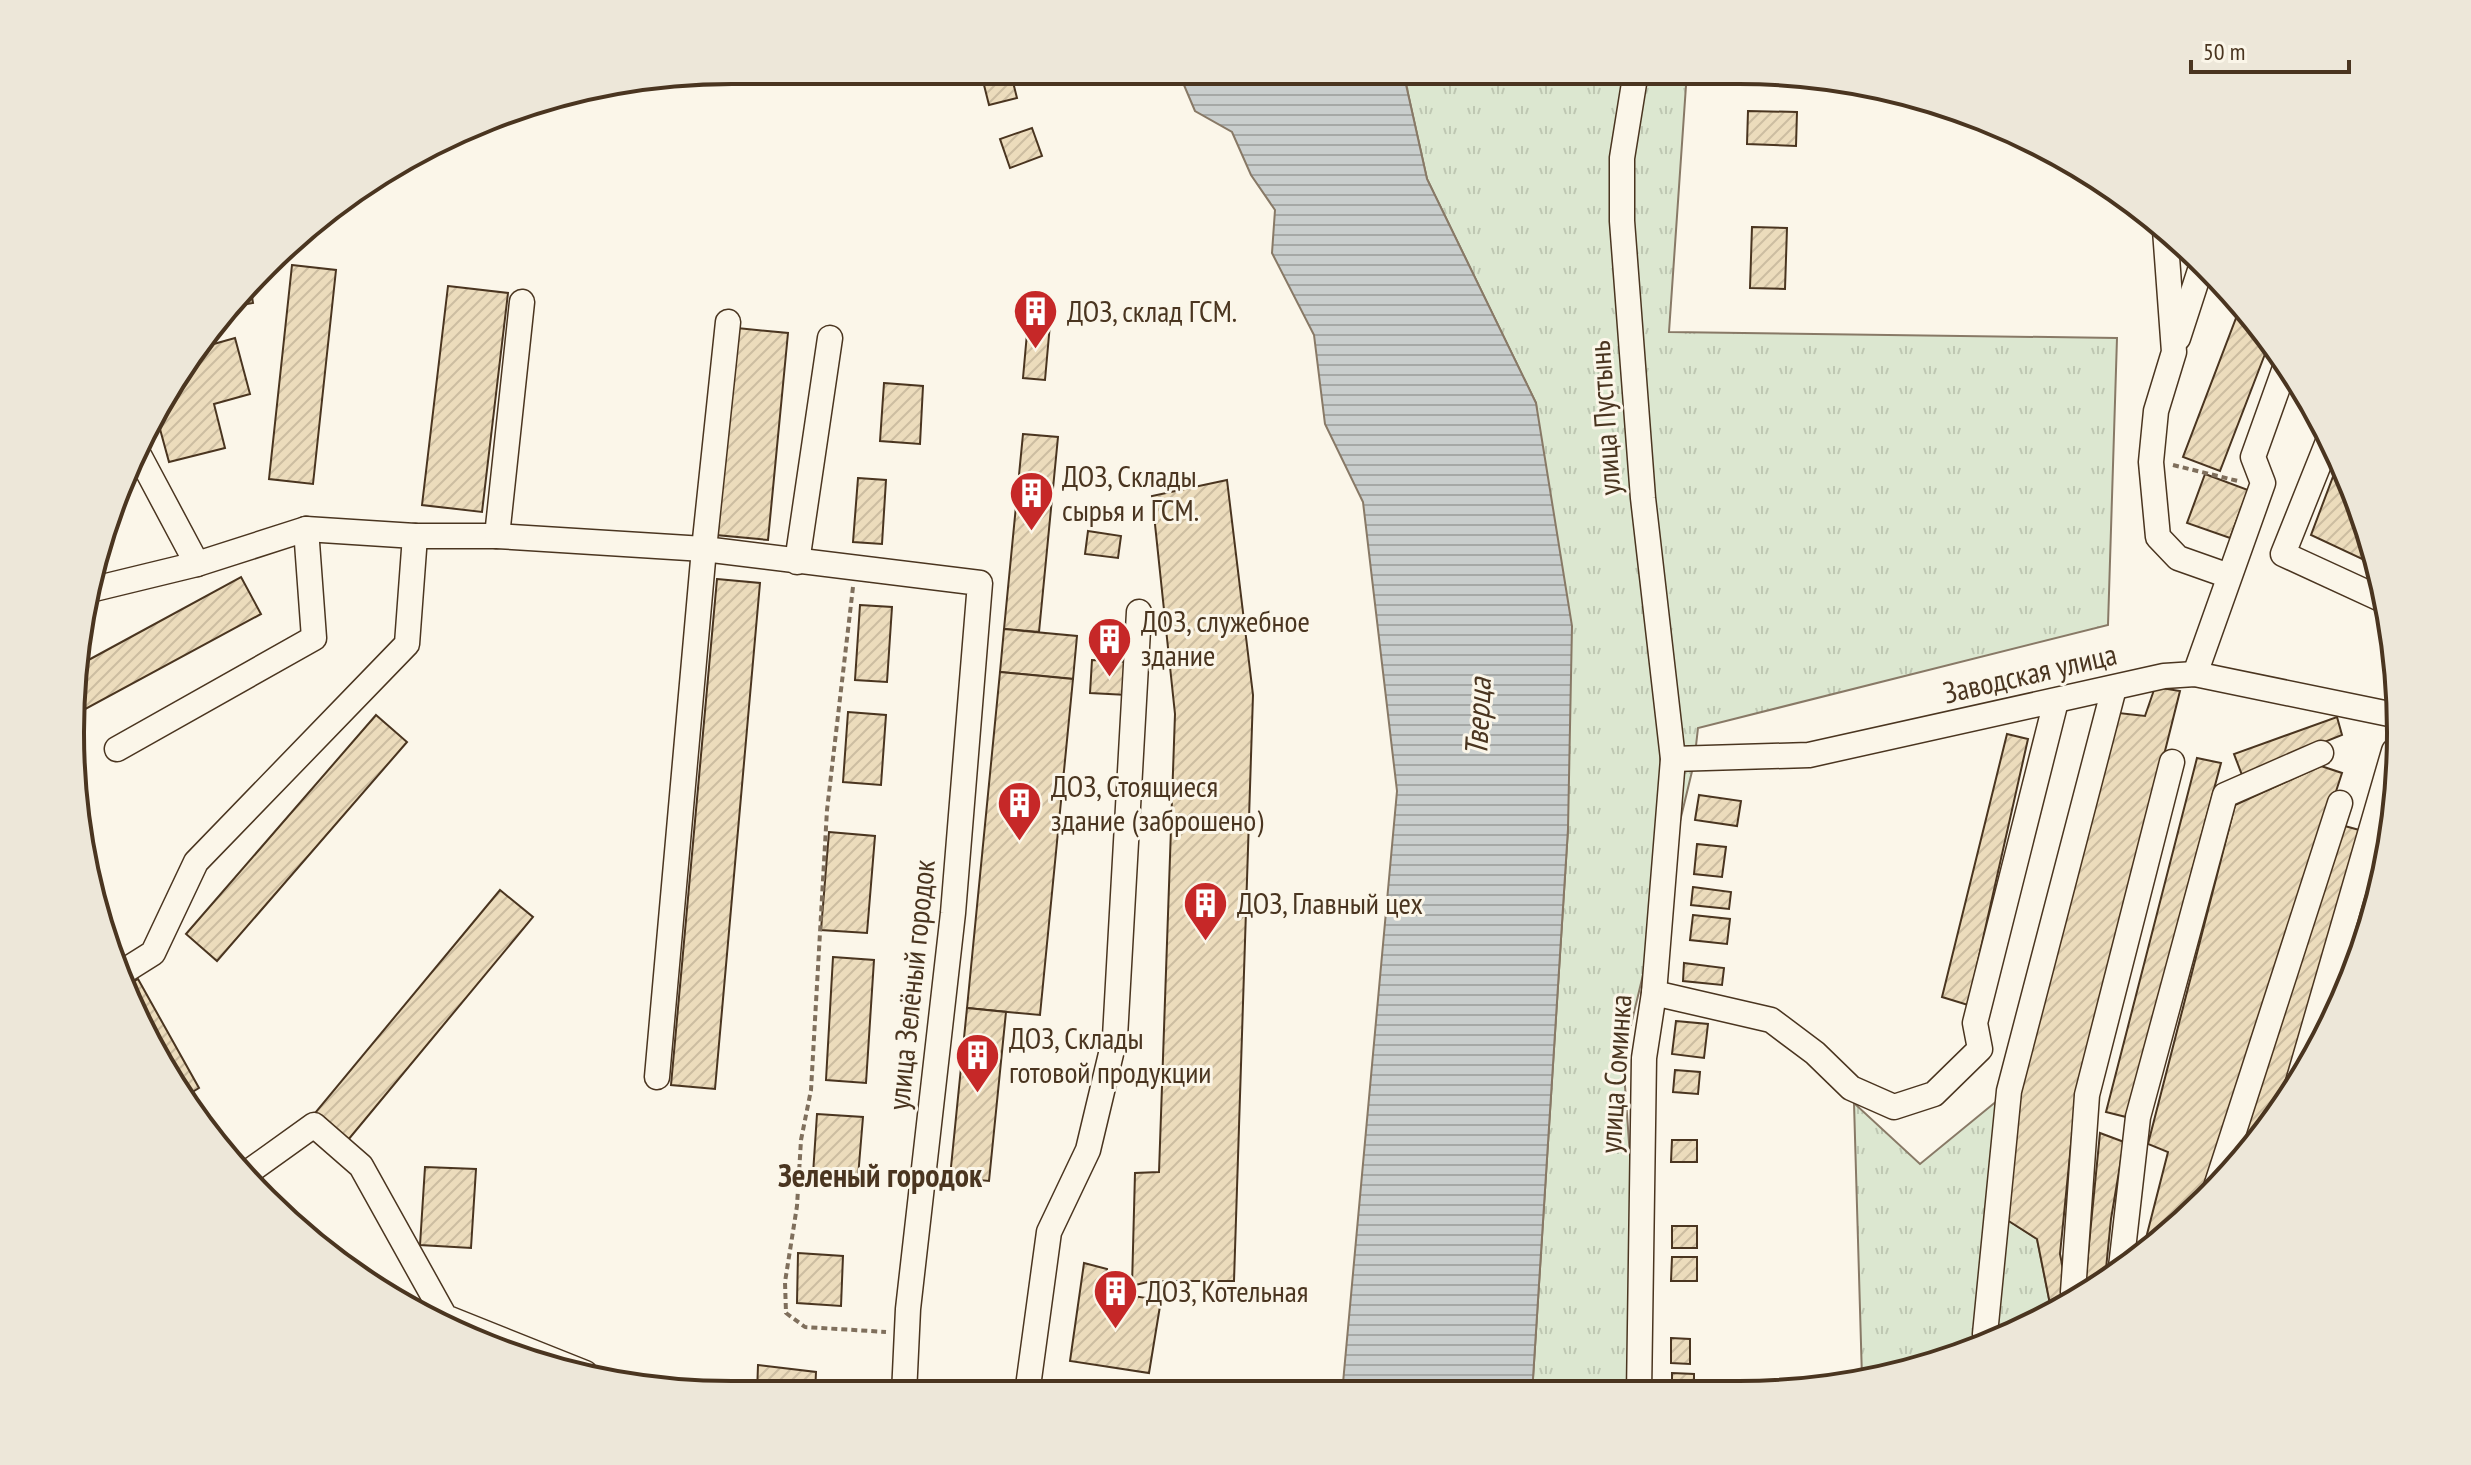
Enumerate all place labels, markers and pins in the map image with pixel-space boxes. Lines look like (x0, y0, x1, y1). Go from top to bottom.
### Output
building icon: ДОЗ, склад ГСМ. (1012, 288, 1060, 351)
place label: ДОЗ, склад ГСМ. (1067, 291, 1237, 330)
place label: ДОЗ, Склады сырья и ГСМ. (1062, 456, 1199, 529)
building icon: ДОЗ, Склады сырья и ГСМ. (1007, 470, 1055, 533)
place label: ДОЗ, служебное здание (1141, 601, 1310, 674)
building icon: ДОЗ, служебное здание (1086, 615, 1134, 678)
place label: ДОЗ, Стоящиеся здание (заброшено) (1051, 766, 1263, 839)
building icon: ДОЗ, Стоящиеся здание (заброшено) (996, 780, 1044, 843)
building icon: ДОЗ, Главный цех (1182, 880, 1230, 943)
place label: ДОЗ, Главный цех (1237, 883, 1423, 922)
place label: ДОЗ, Склады готовой продукции (1009, 1018, 1211, 1091)
building icon: ДОЗ, Склады готовой продукции (954, 1032, 1002, 1095)
building icon: ДОЗ, Котельная (1091, 1268, 1139, 1331)
place label: ДОЗ, Котельная (1146, 1271, 1308, 1310)

